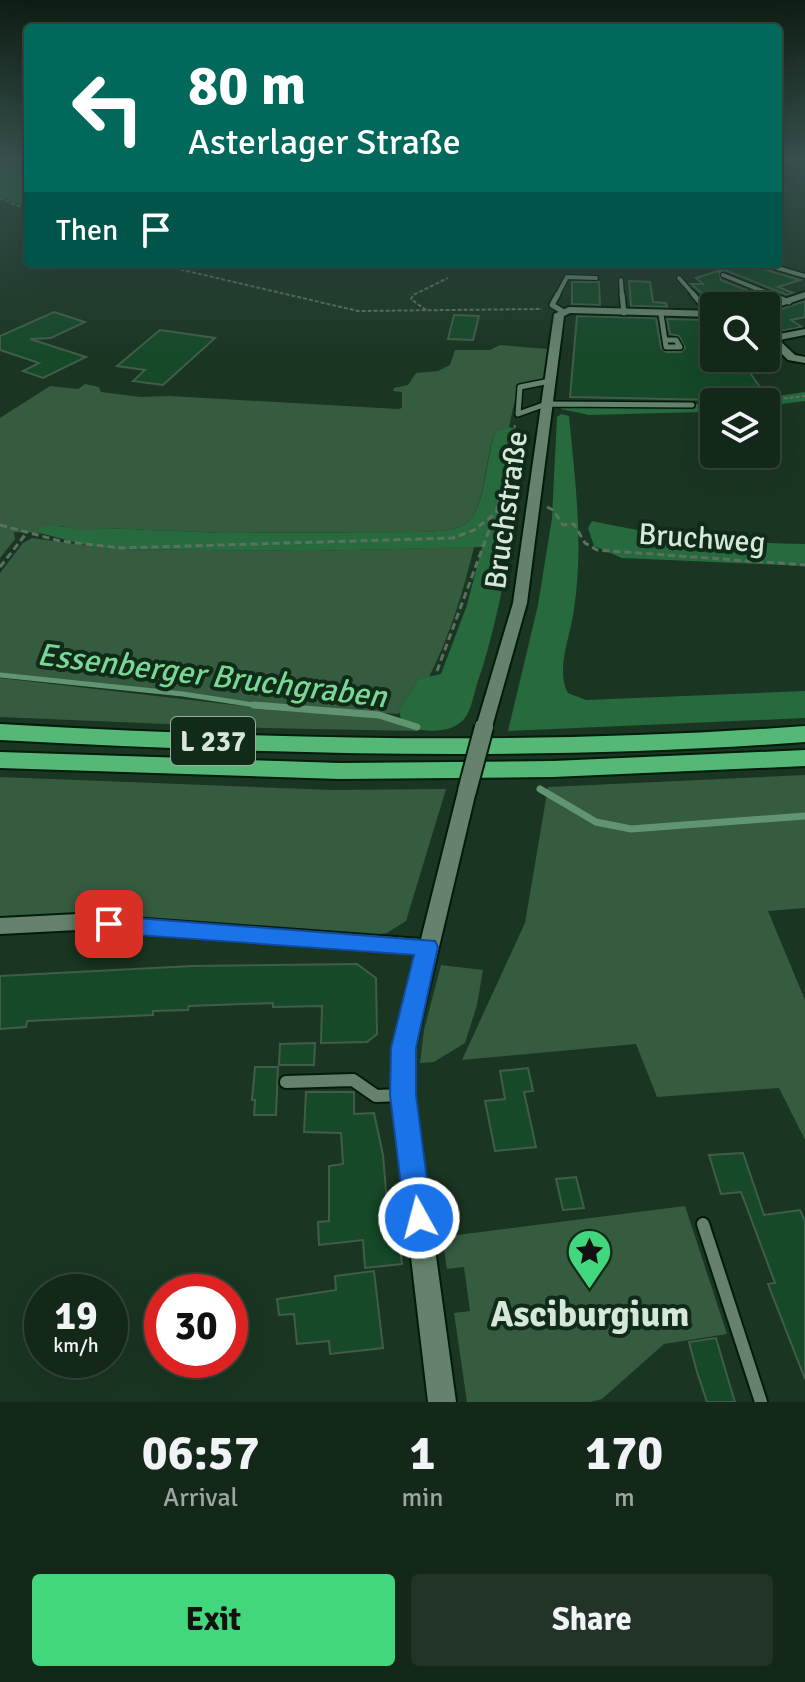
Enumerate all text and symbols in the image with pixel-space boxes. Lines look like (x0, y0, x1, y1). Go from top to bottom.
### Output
text: 80 m (188, 51, 306, 120)
icon: left (56, 56, 160, 160)
text: Asterlager Straße (188, 120, 461, 165)
icon: arrive (134, 208, 178, 252)
text: Then (56, 212, 118, 249)
map controls (700, 292, 780, 468)
button: search (700, 292, 780, 372)
button: layers (700, 388, 780, 468)
street label: Bruchstraße (477, 429, 536, 591)
street label: Bruchweg (637, 516, 767, 561)
water label: Essenberger Bruchgraben (35, 635, 390, 716)
road number: L 237 (171, 717, 255, 765)
pin (75, 890, 143, 958)
icon: arrive (87, 902, 131, 946)
position arrow (377, 1176, 461, 1260)
place icon: Asciburgium (566, 1227, 614, 1290)
speed limit sign: 30 (144, 1274, 248, 1378)
text: 19 (54, 1291, 98, 1341)
place label: Asciburgium (491, 1292, 689, 1337)
text: km/h (53, 1333, 99, 1358)
text: 06:57 (142, 1424, 260, 1483)
text: 1 (410, 1424, 435, 1483)
text: 170 (585, 1424, 663, 1483)
text: Arrival (163, 1482, 238, 1514)
text: min (402, 1482, 444, 1514)
text: m (614, 1482, 635, 1514)
button: Exit (32, 1574, 395, 1666)
button: Share (411, 1574, 773, 1666)

